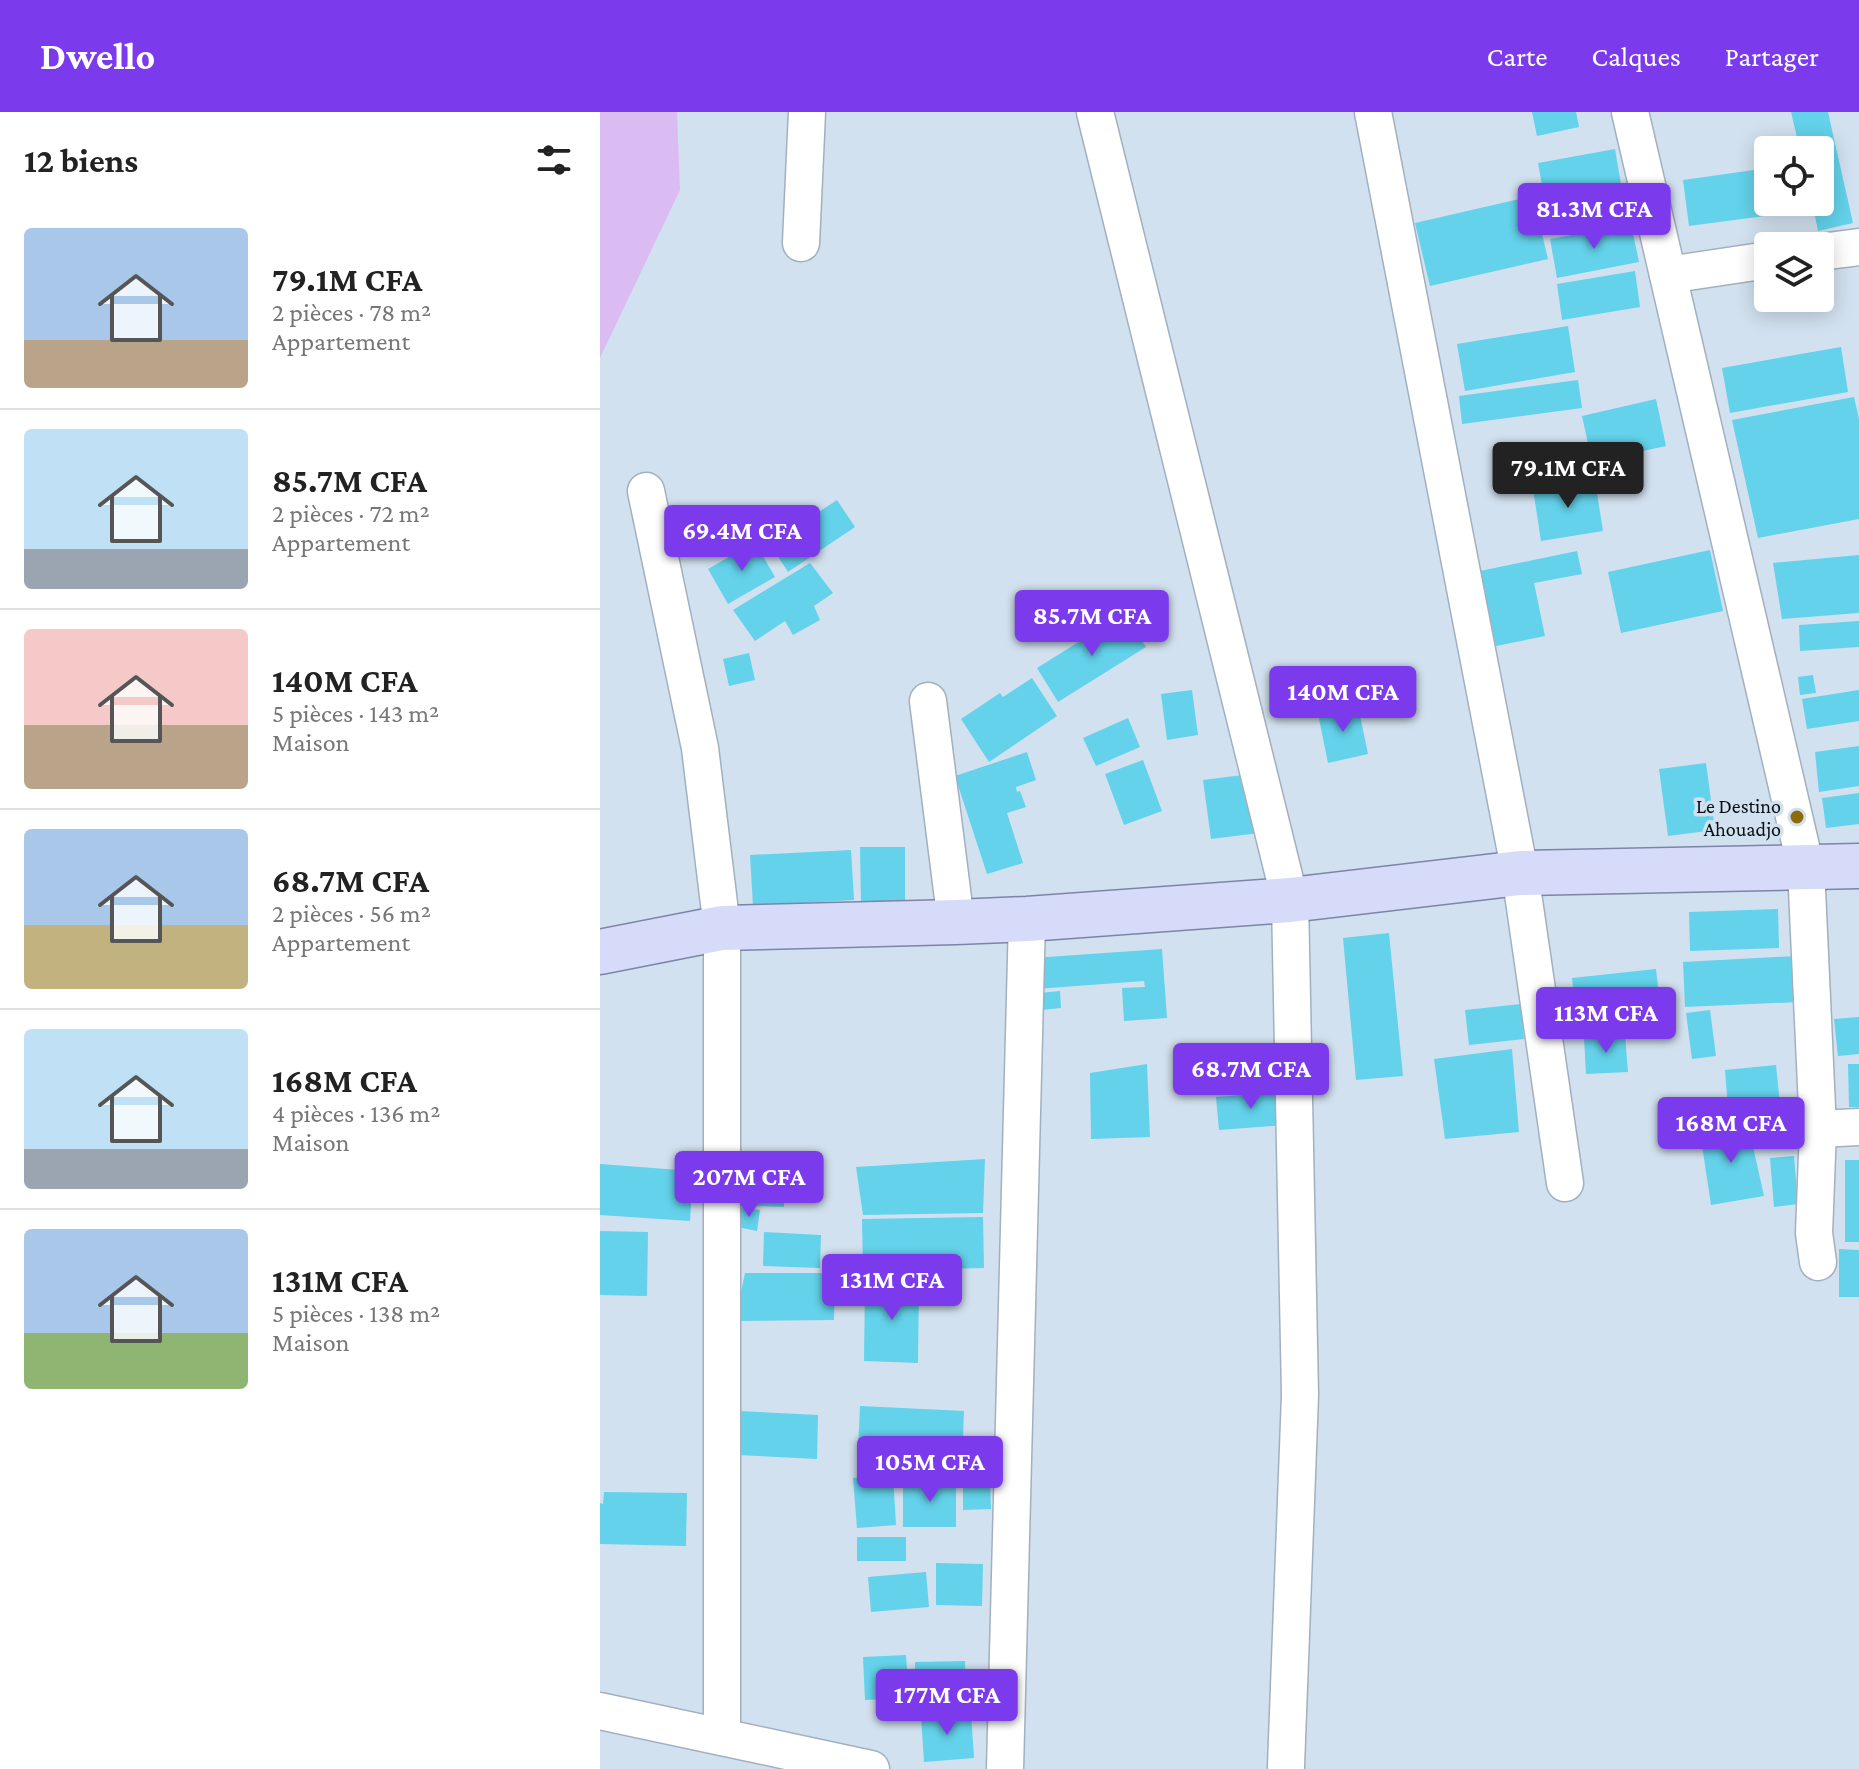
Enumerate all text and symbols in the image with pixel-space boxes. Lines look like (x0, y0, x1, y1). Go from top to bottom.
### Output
text: Dwello (40, 35, 155, 77)
text: Carte (1487, 41, 1548, 72)
text: Calques (1592, 41, 1681, 72)
text: Partager (1725, 41, 1819, 72)
map controls (1754, 136, 1834, 312)
button: locate (1754, 136, 1834, 216)
icon: filters (532, 138, 576, 182)
text: 12 biens (24, 142, 138, 179)
pin: 81.3M CFA (1502, 183, 1686, 251)
text: 81.3M CFA (1536, 194, 1652, 223)
button: layers (1754, 232, 1834, 312)
icon: home (88, 260, 184, 356)
text: 79.1M CFA (272, 261, 422, 298)
text: 2 pièces · 78 m² (272, 298, 431, 327)
text: Appartement (272, 327, 410, 356)
pin: 79.1M CFA (1476, 442, 1660, 510)
text: 79.1M CFA (1511, 453, 1625, 482)
icon: home (88, 461, 184, 557)
text: 85.7M CFA (272, 462, 427, 499)
text: 2 pièces · 72 m² (272, 499, 430, 528)
pin: 69.4M CFA (650, 505, 834, 573)
text: 69.4M CFA (682, 516, 802, 545)
text: Appartement (272, 528, 410, 557)
pin: 85.7M CFA (1000, 590, 1184, 658)
text: 85.7M CFA (1033, 601, 1151, 630)
icon: home (88, 661, 184, 757)
text: 140M CFA (272, 662, 418, 699)
pin: 140M CFA (1260, 666, 1426, 734)
text: 140M CFA (1287, 677, 1399, 706)
text: 5 pièces · 143 m² (272, 699, 439, 728)
text: Maison (272, 728, 350, 757)
place label: Le Destino Ahouadjo (1696, 795, 1781, 841)
marker: Le Destino Ahouadjo (1788, 808, 1806, 826)
icon: home (88, 861, 184, 957)
text: 68.7M CFA (272, 862, 429, 899)
text: 2 pièces · 56 m² (272, 899, 431, 928)
text: Appartement (272, 928, 410, 957)
pin: 113M CFA (1523, 987, 1689, 1055)
text: 113M CFA (1554, 998, 1658, 1027)
pin: 68.7M CFA (1159, 1043, 1343, 1111)
text: 68.7M CFA (1191, 1054, 1311, 1083)
icon: home (88, 1061, 184, 1157)
text: 168M CFA (272, 1062, 417, 1099)
pin: 168M CFA (1648, 1097, 1814, 1165)
text: 4 pièces · 136 m² (272, 1099, 440, 1128)
text: 168M CFA (1676, 1108, 1786, 1137)
text: Maison (272, 1128, 350, 1157)
pin: 207M CFA (666, 1151, 832, 1219)
text: 207M CFA (693, 1162, 805, 1191)
pin: 131M CFA (809, 1254, 975, 1322)
icon: home (88, 1261, 184, 1357)
text: 131M CFA (272, 1262, 408, 1299)
text: 131M CFA (840, 1265, 944, 1294)
text: 5 pièces · 138 m² (272, 1299, 440, 1328)
text: Maison (272, 1328, 350, 1357)
pin: 105M CFA (847, 1436, 1013, 1504)
text: 105M CFA (875, 1447, 985, 1476)
pin: 177M CFA (864, 1669, 1030, 1737)
text: 177M CFA (894, 1680, 1000, 1709)

